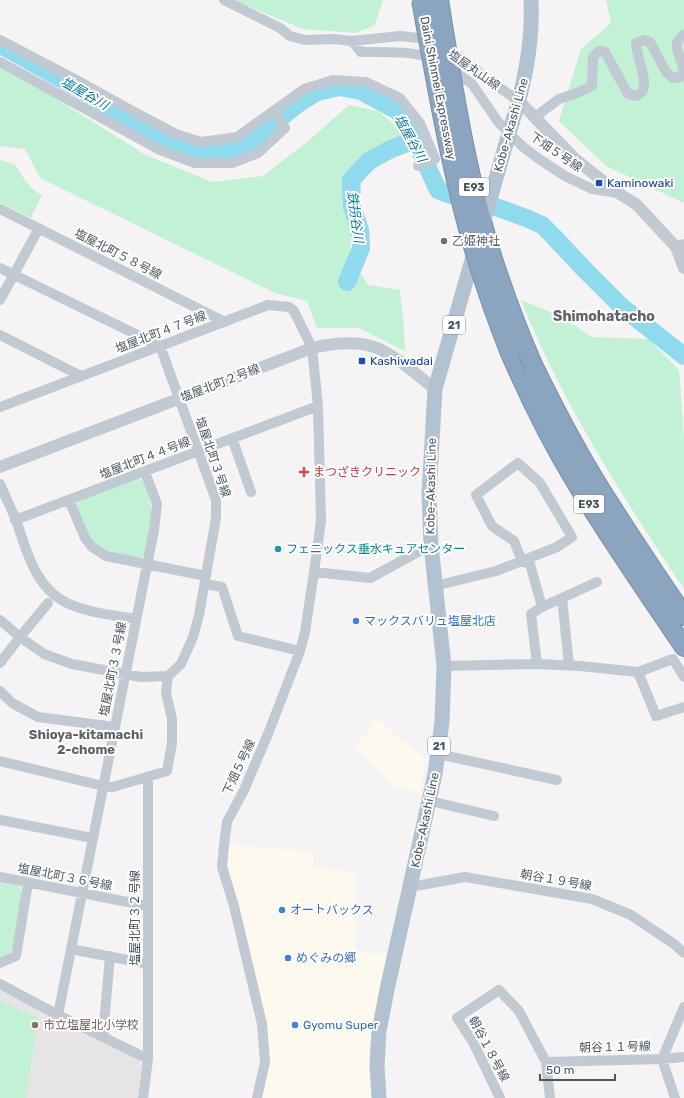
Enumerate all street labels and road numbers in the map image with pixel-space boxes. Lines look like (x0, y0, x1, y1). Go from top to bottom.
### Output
street label: Daini Shinmei Expressway (417, 15, 459, 161)
street label: 塩屋丸山線 (445, 47, 503, 93)
street label: Kobe-Akashi Line (491, 76, 531, 173)
street label: 下畑５号線 (527, 129, 585, 175)
road number: E93 (459, 178, 489, 196)
street label: 塩屋北町５８号線 (72, 226, 164, 282)
street label: 塩屋北町４７号線 (114, 308, 208, 356)
road number: 21 (443, 316, 465, 334)
street label: 塩屋北町２号線 (178, 361, 262, 405)
street label: 塩屋北町３号線 (193, 415, 233, 499)
street label: 塩屋北町４４号線 (98, 434, 192, 482)
street label: Kobe-Akashi Line (423, 437, 439, 535)
road number: E93 (574, 495, 604, 513)
street label: 塩屋北町３３号線 (97, 621, 129, 717)
street label: 下畑５号線 (220, 737, 258, 797)
road number: 21 (428, 737, 450, 755)
street label: Kobe-Akashi Line (408, 771, 442, 869)
street label: 塩屋北町３６号線 (17, 861, 113, 893)
street label: 朝谷１９号線 (519, 867, 593, 893)
street label: 塩屋北町３２号線 (128, 870, 142, 966)
street label: 朝谷１８号線 (466, 1014, 512, 1084)
street label: 朝谷１１号線 (579, 1039, 651, 1055)

